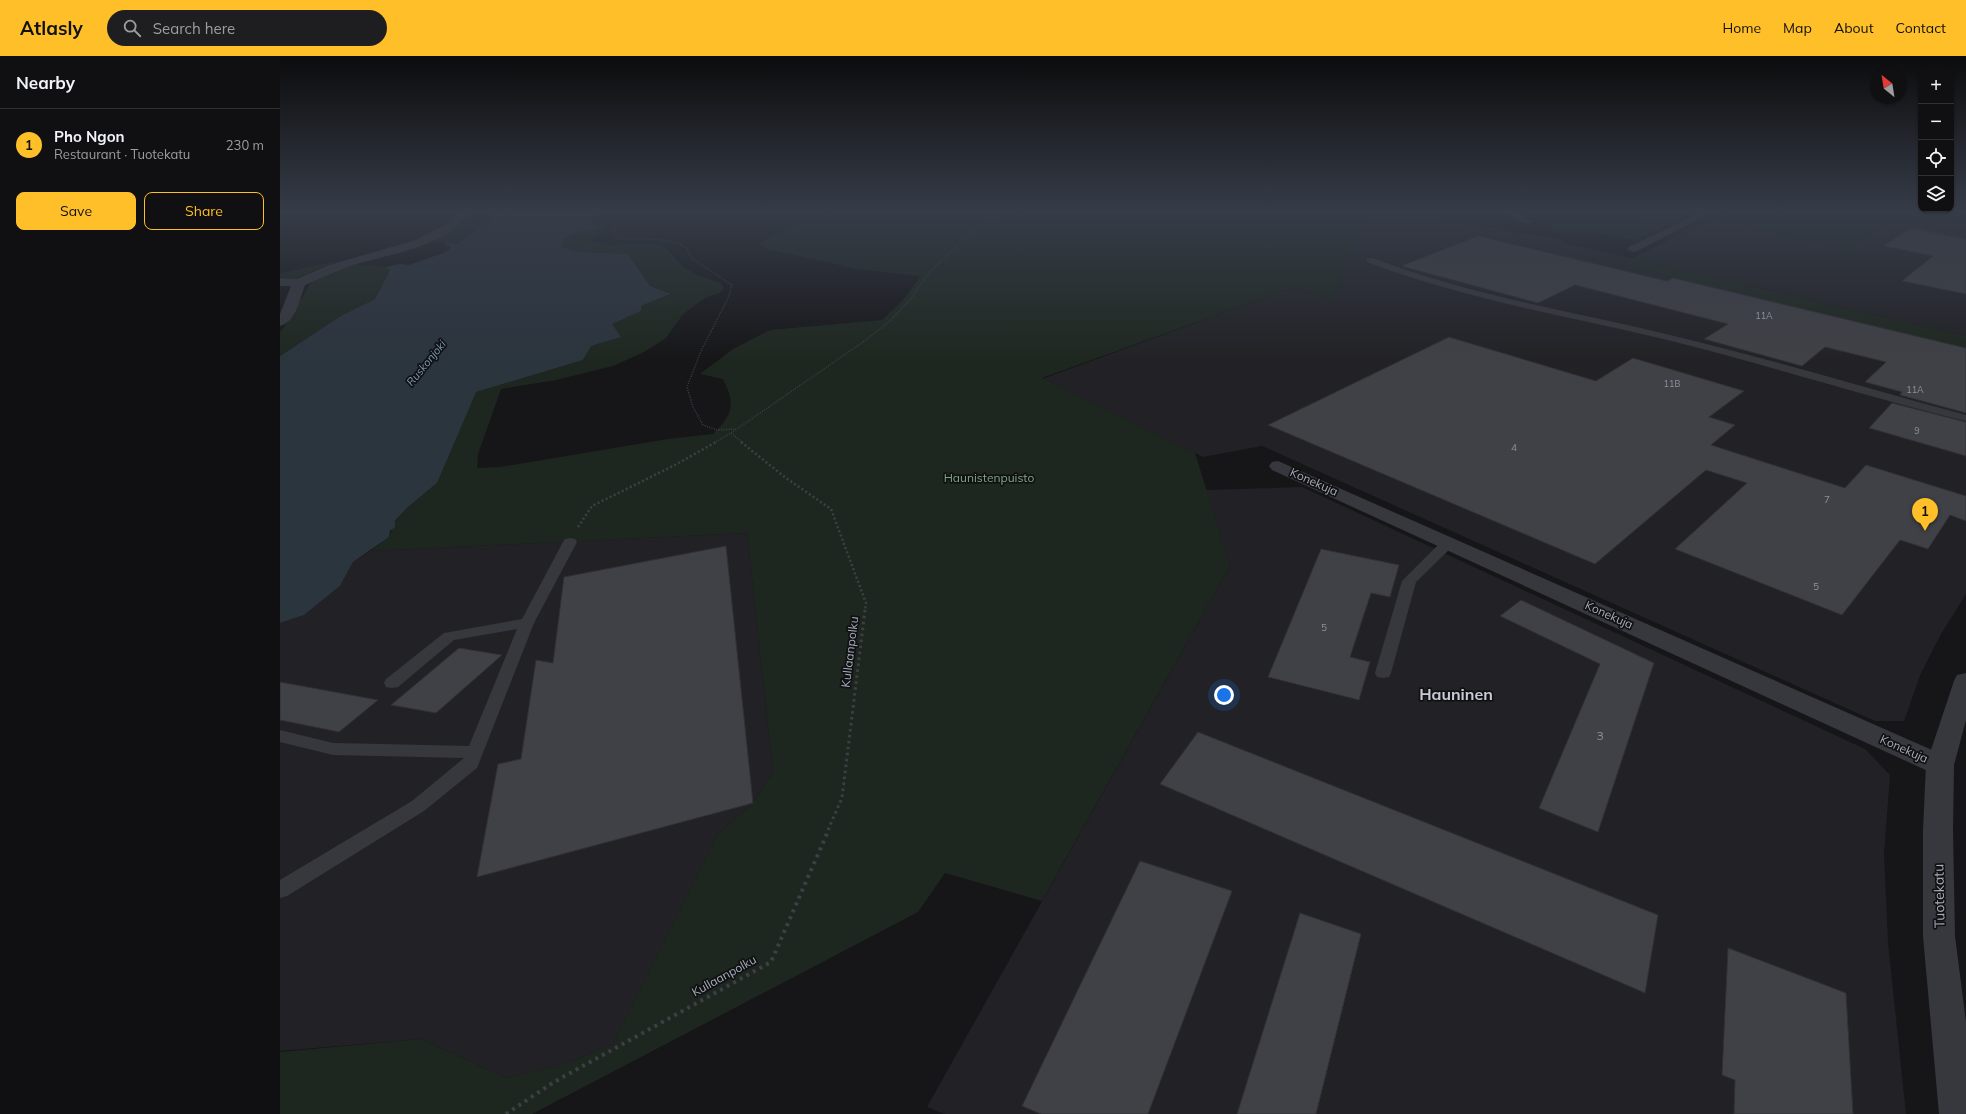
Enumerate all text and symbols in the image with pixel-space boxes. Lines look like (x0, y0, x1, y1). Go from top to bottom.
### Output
search box (107, 10, 387, 46)
text: Atlasly (20, 16, 83, 40)
icon: search (121, 17, 143, 39)
text: Search here (153, 19, 235, 38)
text: Home (1722, 19, 1761, 37)
text: Map (1783, 19, 1812, 37)
text: About (1834, 19, 1874, 37)
text: Contact (1896, 19, 1946, 37)
north arrow (1870, 68, 1906, 104)
map controls (1918, 68, 1954, 212)
button: + (1918, 68, 1954, 104)
text: Nearby (16, 72, 75, 93)
button: − (1918, 104, 1954, 140)
text: Pho Ngon (54, 127, 125, 146)
text: 1 (25, 137, 33, 153)
text: 230 m (226, 137, 264, 153)
button: locate (1918, 140, 1954, 176)
text: Restaurant · Tuotekatu (54, 146, 190, 162)
button: layers (1918, 176, 1954, 212)
button: Save (16, 192, 136, 230)
button: Share (144, 192, 264, 230)
house number: 11A (1755, 310, 1773, 321)
water label: Ruskonjoki (403, 337, 449, 389)
house number: 11B (1664, 378, 1680, 389)
house number: 11A (1906, 384, 1924, 395)
house number: 9 (1914, 425, 1920, 436)
house number: 4 (1511, 441, 1517, 454)
street label: Konekuja (1288, 464, 1341, 499)
park label: Haunistenpuisto (944, 470, 1034, 485)
house number: 7 (1824, 493, 1830, 506)
pin: 1 (1912, 498, 1938, 531)
house number: 5 (1813, 580, 1819, 593)
street label: Konekuja (1583, 597, 1636, 632)
street label: Kullaanpolku (838, 616, 861, 688)
house number: 5 (1321, 621, 1327, 634)
district label: Hauninen (1419, 684, 1493, 704)
your location (1214, 685, 1234, 705)
house number: 3 (1596, 728, 1604, 743)
street label: Konekuja (1878, 731, 1931, 766)
street label: Tuotekatu (1929, 864, 1949, 928)
street label: Kullaanpolku (689, 952, 759, 999)

